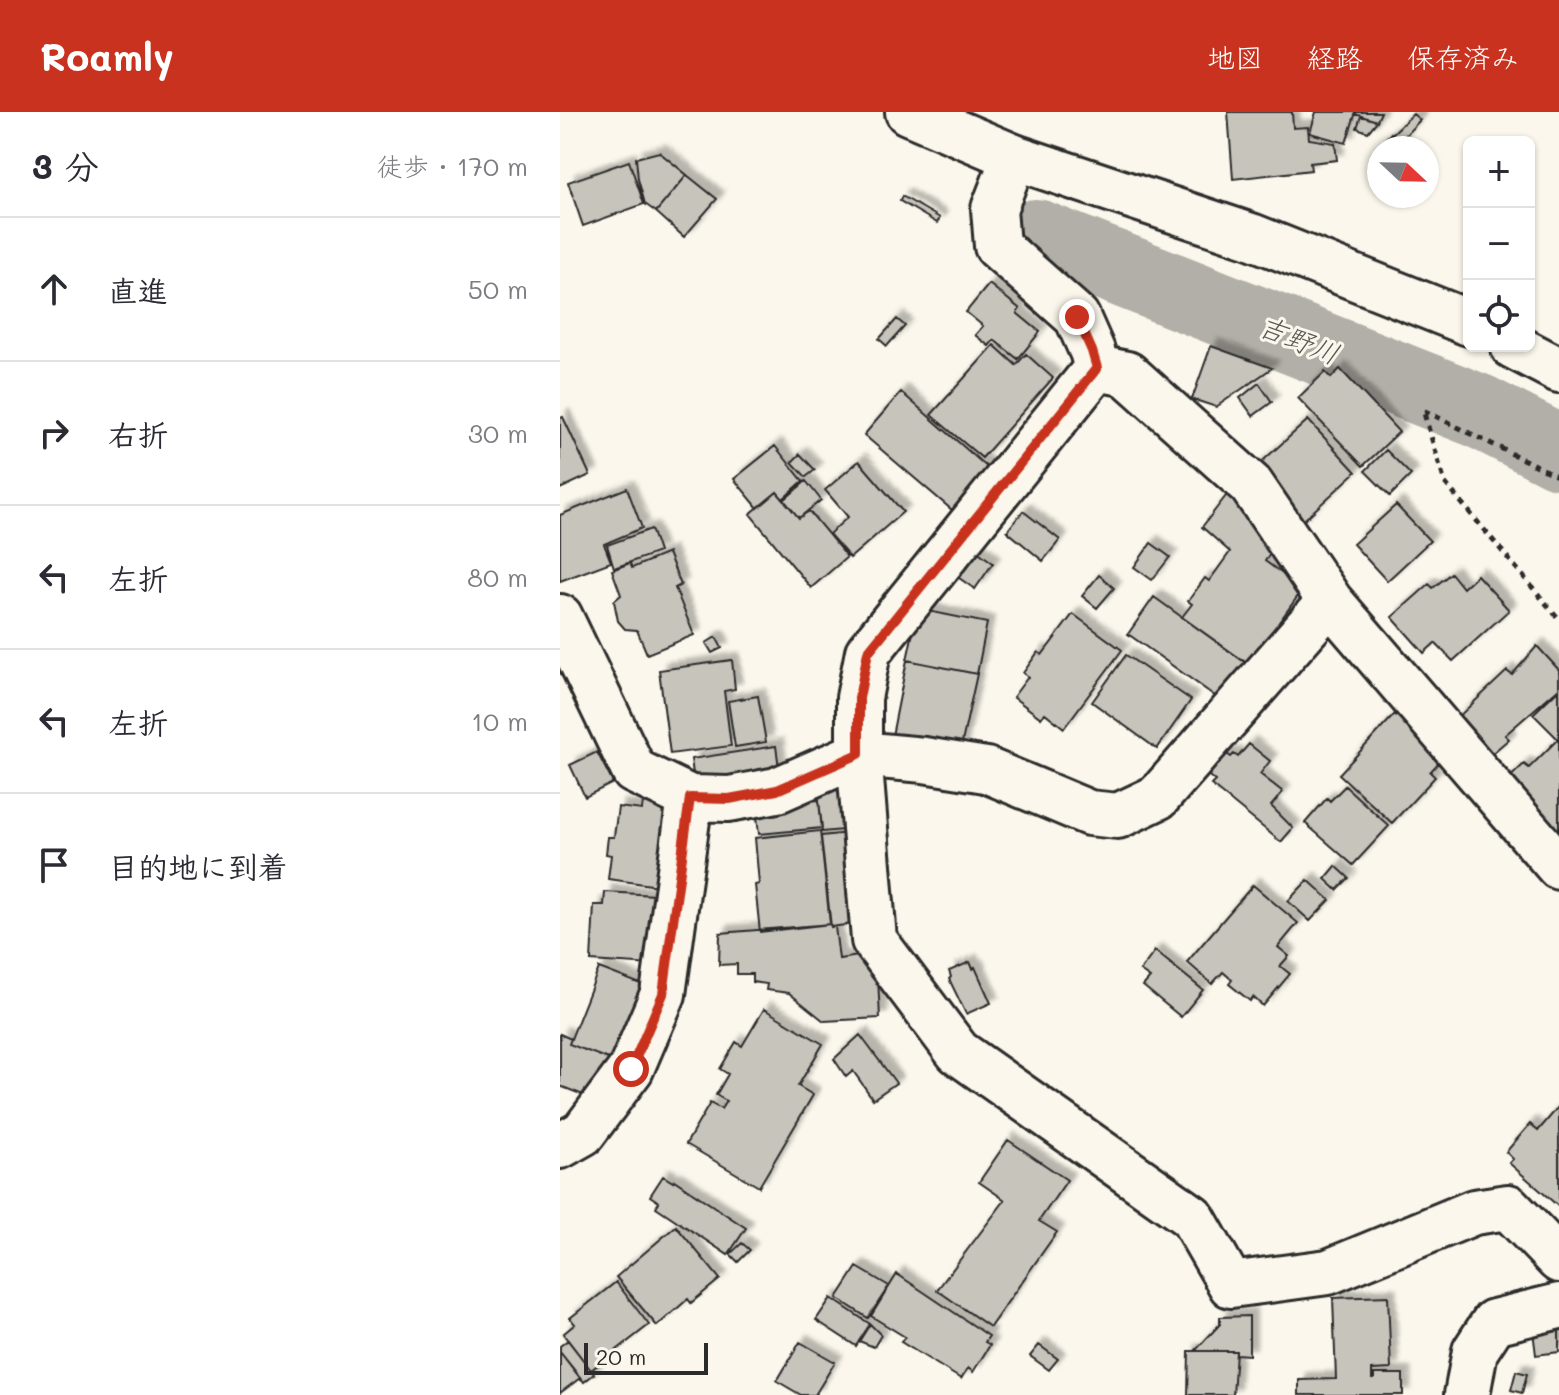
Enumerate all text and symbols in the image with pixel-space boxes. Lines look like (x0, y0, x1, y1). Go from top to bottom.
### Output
text: Roamly (40, 31, 174, 81)
text: 地図 (1207, 39, 1263, 75)
text: 経路 (1307, 39, 1363, 75)
text: 保存済み (1407, 39, 1519, 75)
north arrow (1367, 136, 1439, 208)
map controls (1463, 136, 1535, 352)
button: + (1463, 136, 1535, 208)
text: 3 分 (32, 143, 99, 188)
text: 徒歩 · 170 m (377, 149, 528, 183)
button: − (1463, 208, 1535, 280)
icon: ahead (32, 267, 76, 311)
text: 直進 (108, 270, 168, 310)
text: 50 m (468, 272, 528, 306)
button: locate (1463, 280, 1535, 352)
route end (1059, 299, 1095, 335)
water label: 吉野川 (1254, 307, 1345, 371)
icon: right (32, 411, 76, 455)
text: 右折 (108, 414, 168, 454)
text: 30 m (468, 416, 528, 450)
icon: left (32, 555, 76, 599)
text: 左折 (108, 558, 168, 598)
text: 80 m (467, 560, 528, 594)
icon: left (32, 699, 76, 743)
text: 左折 (108, 702, 168, 742)
text: 10 m (471, 704, 528, 738)
icon: arrive (32, 843, 76, 887)
text: 目的地に到着 (108, 846, 288, 886)
route start (613, 1051, 649, 1087)
scale bar (584, 1339, 708, 1375)
text: 20 m (596, 1342, 646, 1371)

